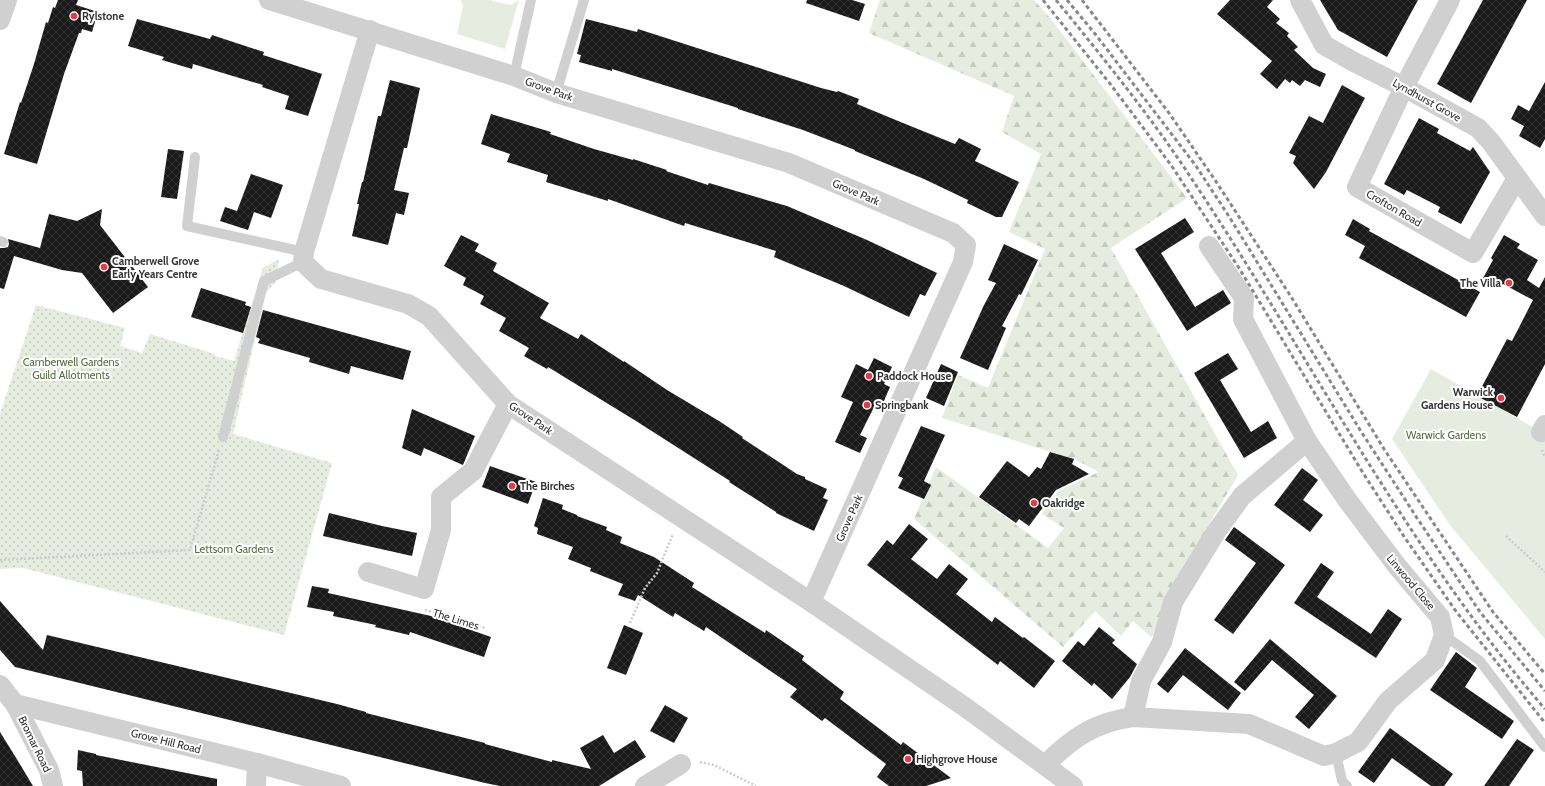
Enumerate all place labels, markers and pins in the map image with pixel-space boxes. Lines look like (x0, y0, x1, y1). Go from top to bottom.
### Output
place label: Rylstone (82, 9, 124, 23)
marker: Rylstone (69, 11, 79, 21)
place label: Camberwell Grove Early Years Centre (112, 254, 199, 281)
marker: Camberwell Grove Early Years Centre (99, 262, 109, 272)
place label: The Villa (1460, 276, 1502, 290)
marker: The Villa (1504, 278, 1514, 288)
place label: Paddock House (877, 369, 951, 383)
marker: Paddock House (864, 371, 874, 381)
place label: Warwick Gardens House (1421, 385, 1494, 412)
marker: Warwick Gardens House (1496, 393, 1506, 403)
place label: Springbank (875, 398, 929, 412)
marker: Springbank (862, 400, 872, 410)
place label: The Birches (520, 479, 575, 493)
marker: The Birches (507, 481, 517, 491)
place label: Oakridge (1042, 496, 1085, 510)
marker: Oakridge (1029, 498, 1039, 508)
place label: Highgrove House (916, 752, 998, 766)
marker: Highgrove House (903, 754, 913, 764)

